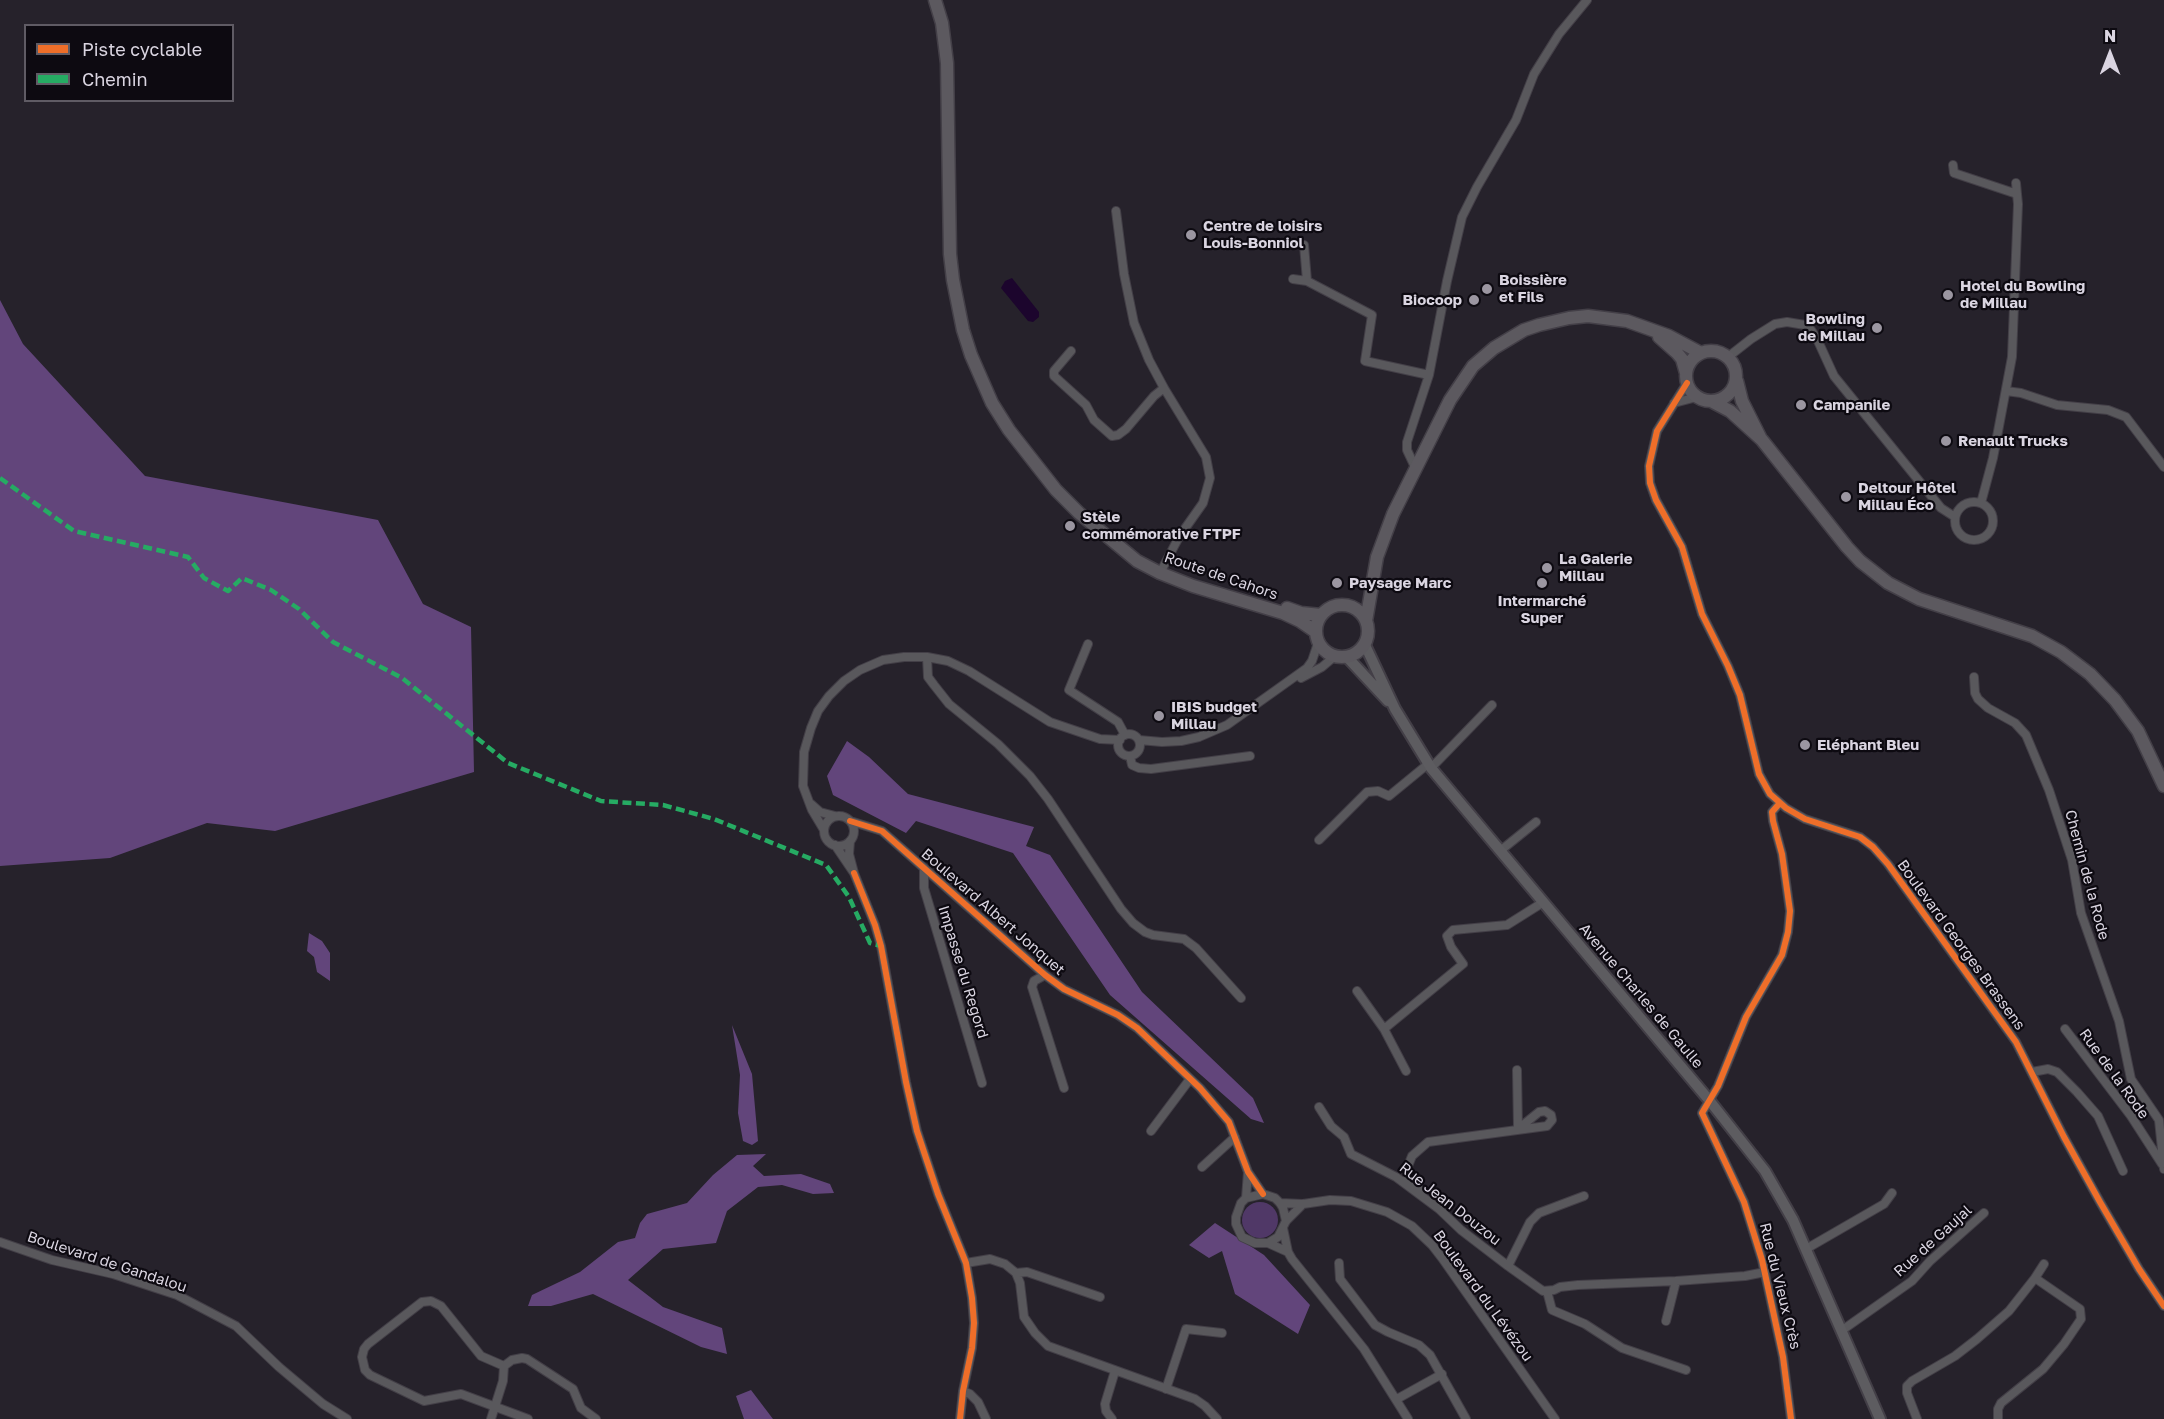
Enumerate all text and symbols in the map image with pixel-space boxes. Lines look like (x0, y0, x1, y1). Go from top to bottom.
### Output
legend (24, 24, 234, 102)
north arrow (2080, 24, 2140, 84)
text: N (2104, 26, 2116, 46)
text: Piste cyclable (82, 38, 202, 60)
text: Chemin (82, 68, 148, 90)
place label: Centre de loisirs Louis-Bonniol (1203, 217, 1322, 252)
marker: Centre de loisirs Louis-Bonniol (1184, 228, 1198, 242)
place label: Boissière et Fils (1499, 271, 1567, 306)
place label: Hotel du Bowling de Millau (1960, 277, 2085, 312)
marker: Boissière et Fils (1480, 282, 1494, 296)
marker: Hotel du Bowling de Millau (1941, 288, 1955, 302)
place label: Biocoop (1402, 291, 1462, 309)
marker: Biocoop (1467, 293, 1481, 307)
place label: Bowling de Millau (1798, 310, 1865, 345)
marker: Bowling de Millau (1870, 321, 1884, 335)
place label: Campanile (1813, 396, 1890, 414)
marker: Campanile (1794, 398, 1808, 412)
place label: Renault Trucks (1958, 432, 2068, 450)
marker: Renault Trucks (1939, 434, 1953, 448)
place label: Deltour Hôtel Millau Éco (1858, 479, 1956, 514)
marker: Deltour Hôtel Millau Éco (1839, 490, 1853, 504)
place label: Stèle commémorative FTPF (1082, 508, 1241, 543)
marker: Stèle commémorative FTPF (1063, 519, 1077, 533)
street label: Route de Cahors (1162, 548, 1280, 604)
place label: La Galerie Millau (1559, 550, 1632, 585)
marker: La Galerie Millau (1540, 561, 1554, 575)
place label: Paysage Marc (1349, 574, 1451, 592)
marker: Paysage Marc (1330, 576, 1344, 590)
marker: Intermarché Super (1535, 576, 1549, 590)
place label: Intermarché Super (1498, 592, 1586, 627)
place label: IBIS budget Millau (1171, 698, 1257, 733)
marker: IBIS budget Millau (1152, 709, 1166, 723)
place label: Eléphant Bleu (1817, 736, 1919, 754)
marker: Eléphant Bleu (1798, 738, 1812, 752)
street label: Chemin de la Rode (2061, 808, 2113, 942)
street label: Boulevard Albert Jonquet (918, 845, 1068, 979)
street label: Boulevard Georges Brassens (1893, 856, 2029, 1034)
street label: Impasse du Regord (934, 903, 992, 1041)
street label: Avenue Charles de Gaulle (1575, 920, 1707, 1072)
street label: Rue de la Rode (2075, 1025, 2153, 1123)
street label: Rue Jean Douzou (1396, 1159, 1504, 1249)
street label: Rue de Gaujal (1890, 1201, 1976, 1281)
street label: Rue du Vieux Crès (1756, 1221, 1804, 1351)
street label: Boulevard du Lévézou (1429, 1227, 1537, 1365)
street label: Boulevard de Gandalou (25, 1228, 189, 1296)

